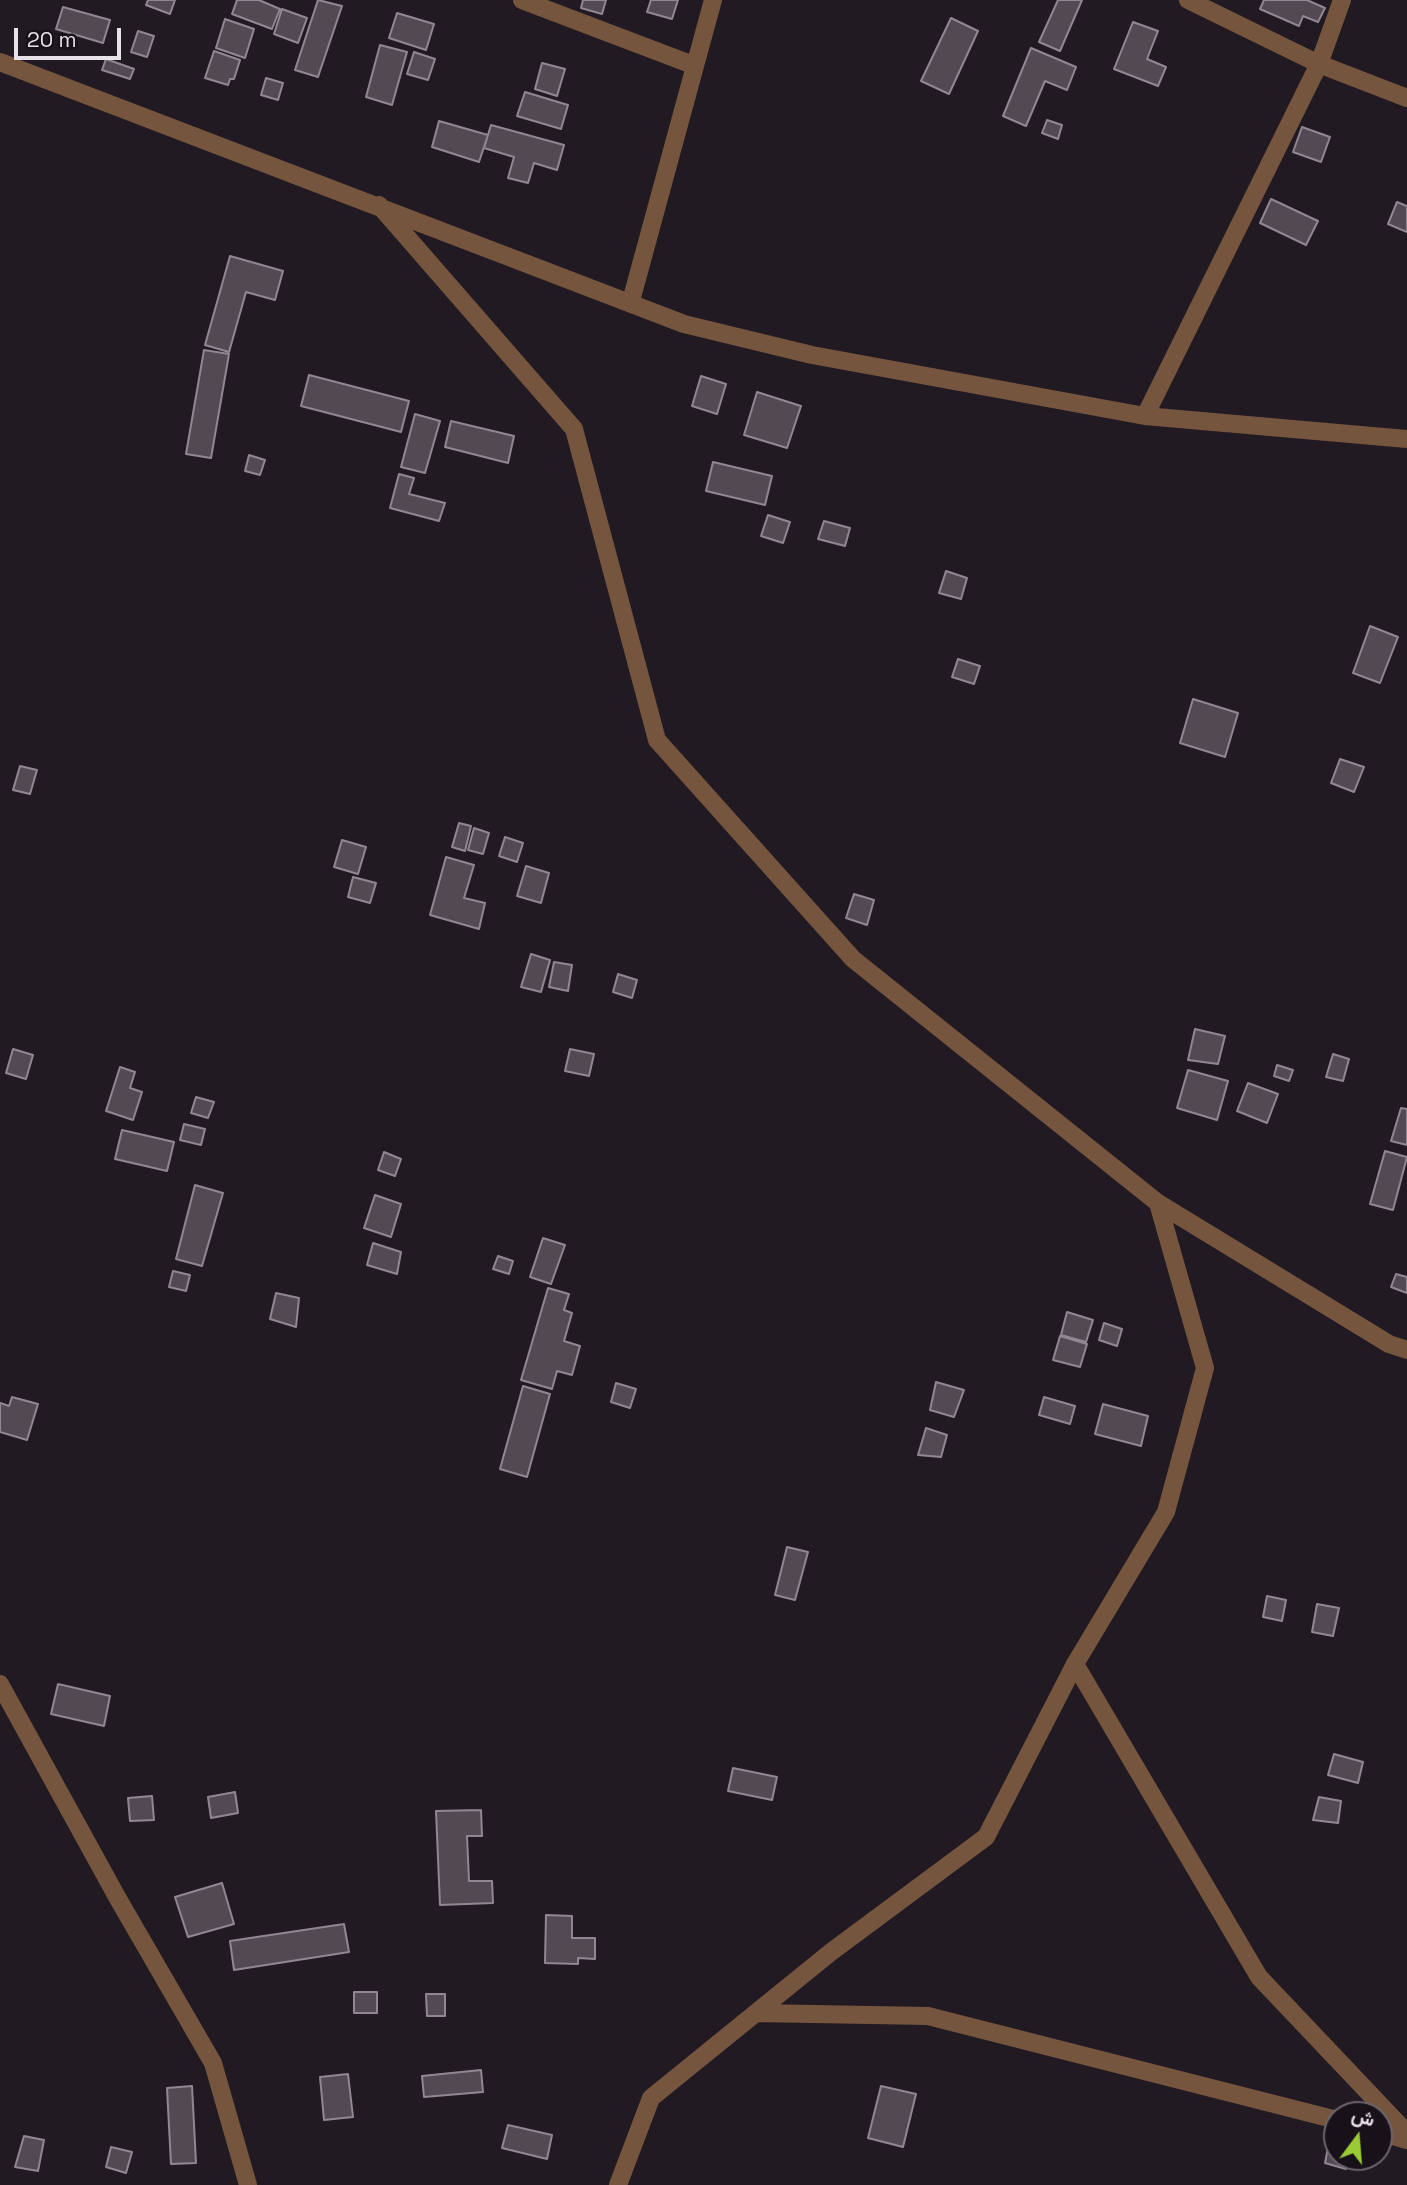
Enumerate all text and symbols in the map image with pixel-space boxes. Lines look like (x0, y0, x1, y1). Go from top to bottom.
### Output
scale bar (18, 14, 124, 58)
text: 20 m (27, 26, 77, 53)
north arrow (1323, 2101, 1393, 2171)
text: ش (1349, 2102, 1378, 2132)

